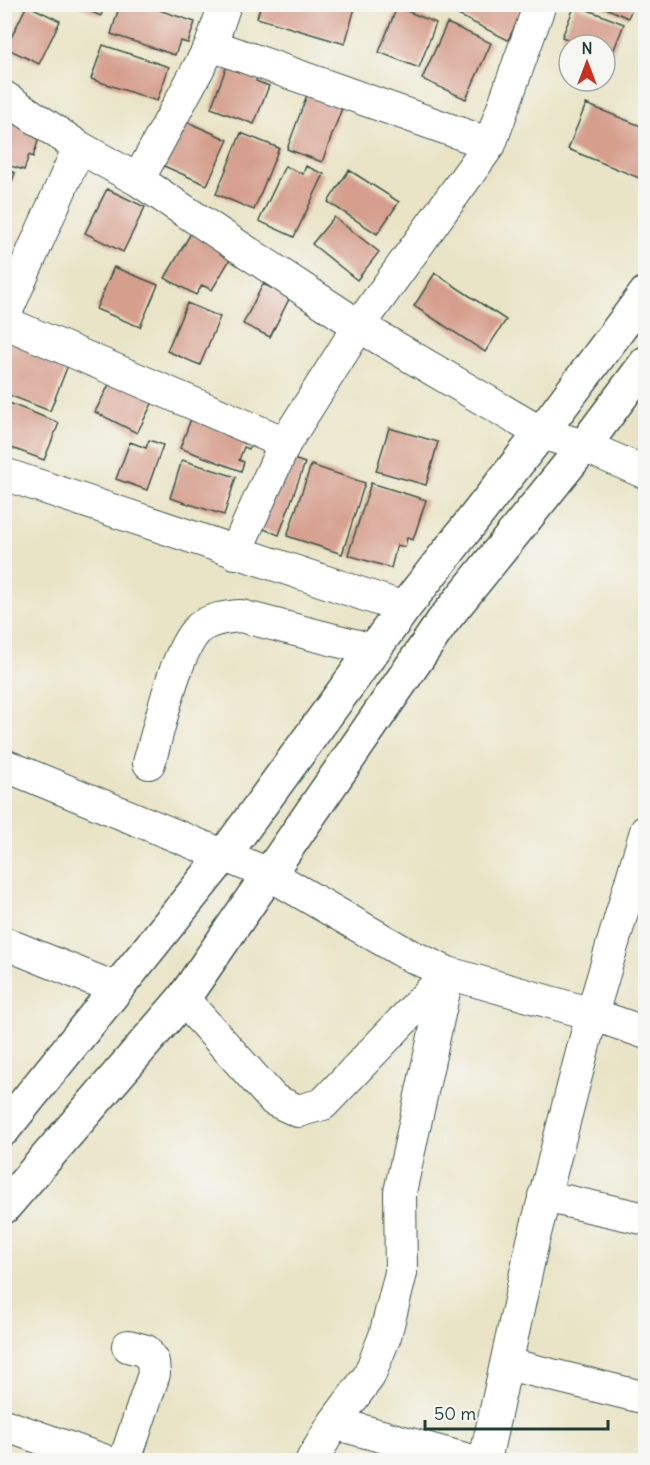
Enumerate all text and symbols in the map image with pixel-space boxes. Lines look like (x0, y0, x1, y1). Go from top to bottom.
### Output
north arrow (557, 33, 617, 93)
text: N (581, 38, 593, 58)
scale bar (425, 1393, 608, 1431)
text: 50 m (434, 1402, 476, 1425)

